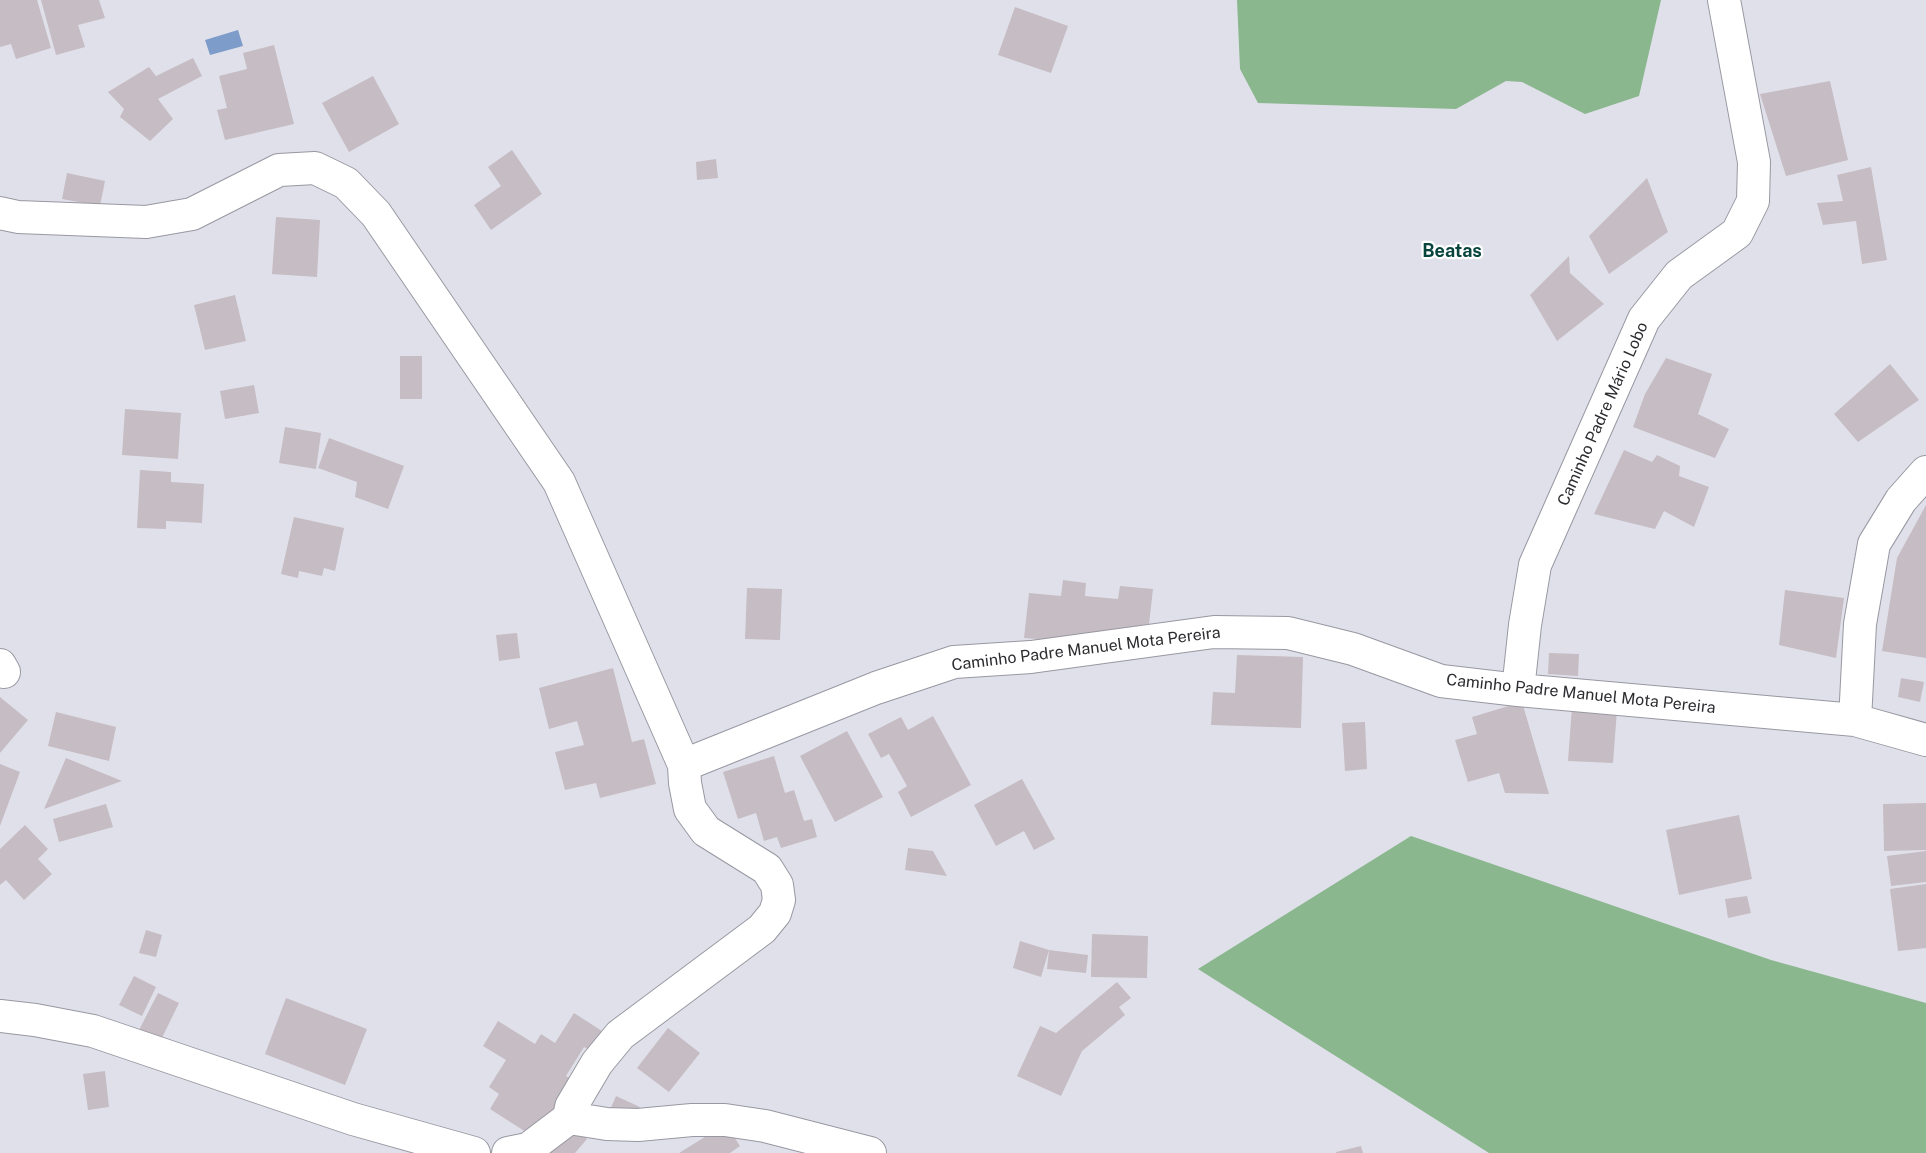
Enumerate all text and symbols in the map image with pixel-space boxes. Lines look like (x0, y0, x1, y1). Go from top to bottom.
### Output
district label: Beatas (1422, 240, 1482, 262)
street label: Caminho Padre Mário Lobo (1554, 319, 1652, 509)
street label: Caminho Padre Manuel Mota Pereira (950, 623, 1222, 675)
street label: Caminho Padre Manuel Mota Pereira (1445, 670, 1717, 718)

